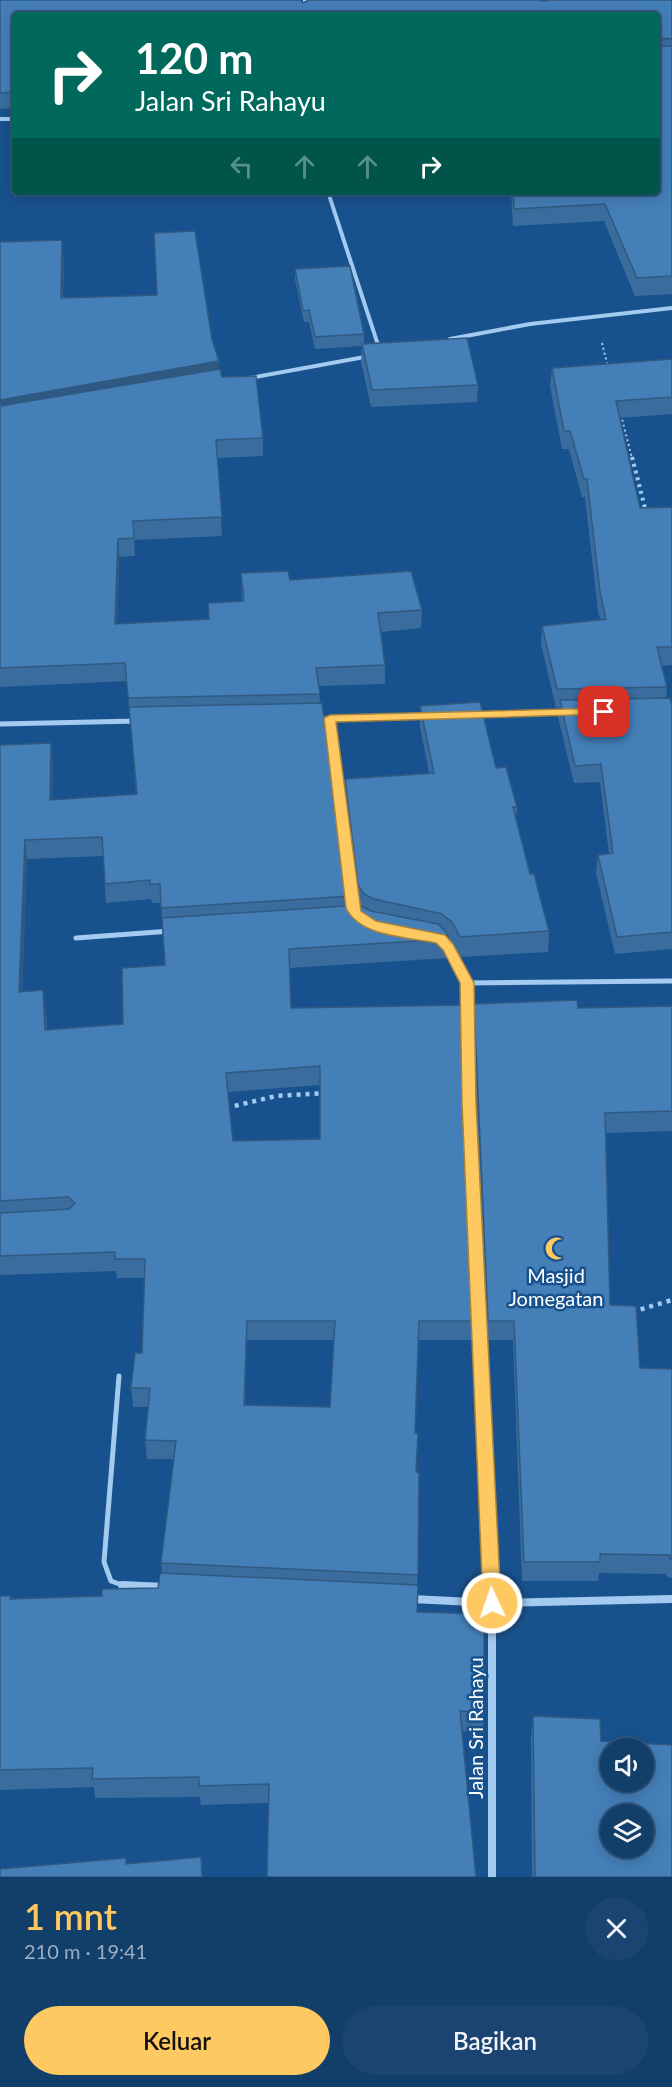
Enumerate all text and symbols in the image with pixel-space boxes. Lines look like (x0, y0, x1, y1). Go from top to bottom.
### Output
text: 120 m (135, 33, 253, 83)
icon: right (36, 36, 114, 114)
text: Jalan Sri Rahayu (135, 84, 326, 117)
icon: left (225, 150, 258, 183)
icon: ahead (288, 150, 321, 183)
icon: ahead (351, 150, 384, 183)
icon: right (414, 150, 447, 183)
pin (578, 686, 629, 737)
icon: arrive (587, 695, 620, 728)
mosque icon: Masjid Jomegatan (543, 1235, 569, 1261)
place label: Masjid Jomegatan (509, 1263, 603, 1310)
position arrow (460, 1571, 524, 1635)
street label: Jalan Sri Rahayu (463, 1657, 487, 1799)
map controls (600, 1738, 654, 1858)
button: sound (600, 1738, 654, 1792)
button: layers (600, 1804, 654, 1858)
text: 1 mnt (24, 1894, 117, 1938)
button: close (585, 1897, 648, 1960)
text: 210 m · 19:41 (24, 1939, 147, 1963)
button: Keluar (24, 2006, 330, 2075)
button: Bagikan (342, 2006, 648, 2075)

